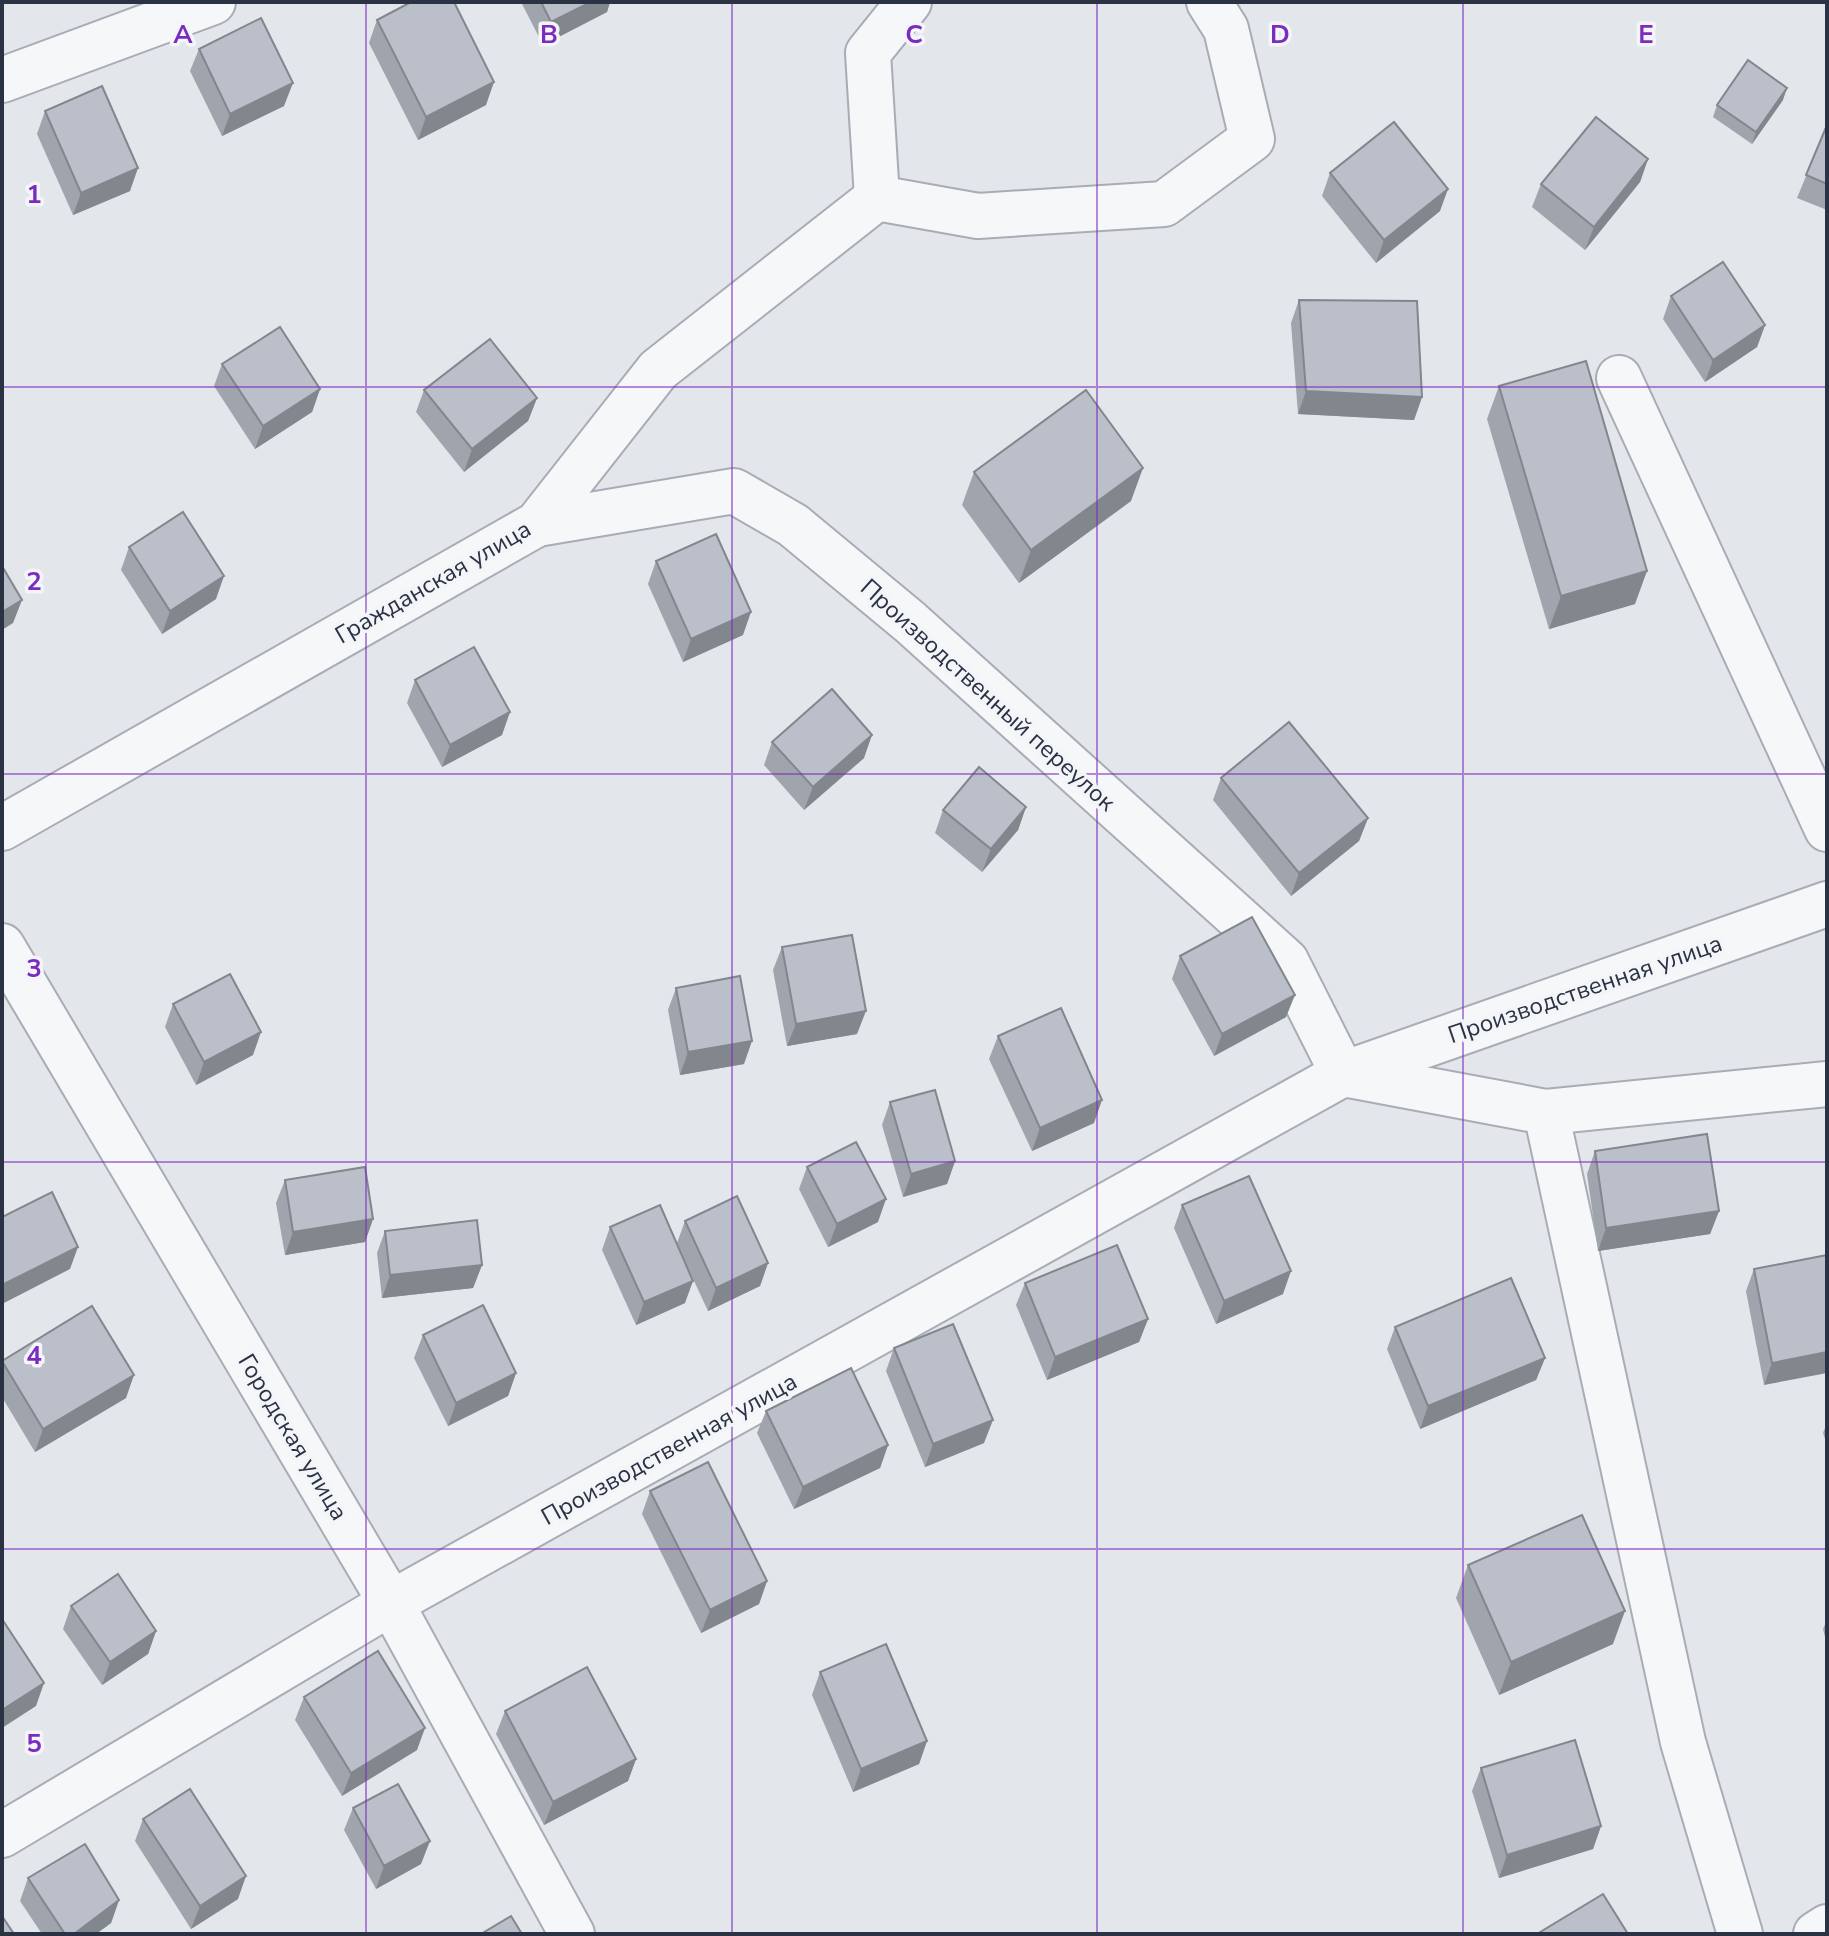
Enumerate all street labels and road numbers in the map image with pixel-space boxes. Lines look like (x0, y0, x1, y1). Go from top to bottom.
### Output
street label: Гражданская улица (329, 513, 537, 651)
street label: Производственный переулок (854, 572, 1123, 818)
street label: Производственная улица (1444, 927, 1726, 1051)
street label: Городская улица (231, 1348, 355, 1526)
street label: Производственная улица (535, 1365, 803, 1533)

